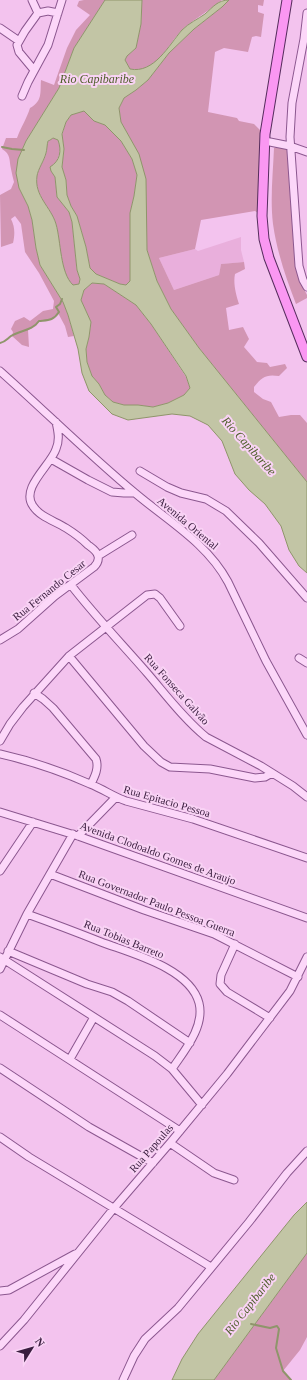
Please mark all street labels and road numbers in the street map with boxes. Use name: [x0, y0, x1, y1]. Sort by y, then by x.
street label: Avenida Oriental: [155, 494, 221, 552]
street label: Rua Fernando Cesar: [10, 557, 88, 623]
street label: Rua Fonseca Galvão: [142, 651, 212, 727]
street label: Rua Epitacio Pessoa: [122, 783, 212, 819]
street label: Avenida Clodoaldo Gomes de Araujo: [79, 819, 238, 887]
street label: Rua Governador Paulo Pessoa Guerra: [77, 868, 237, 939]
street label: Rua Tobias Barreto: [82, 917, 166, 961]
street label: Rua Papoulas: [127, 1121, 175, 1175]

